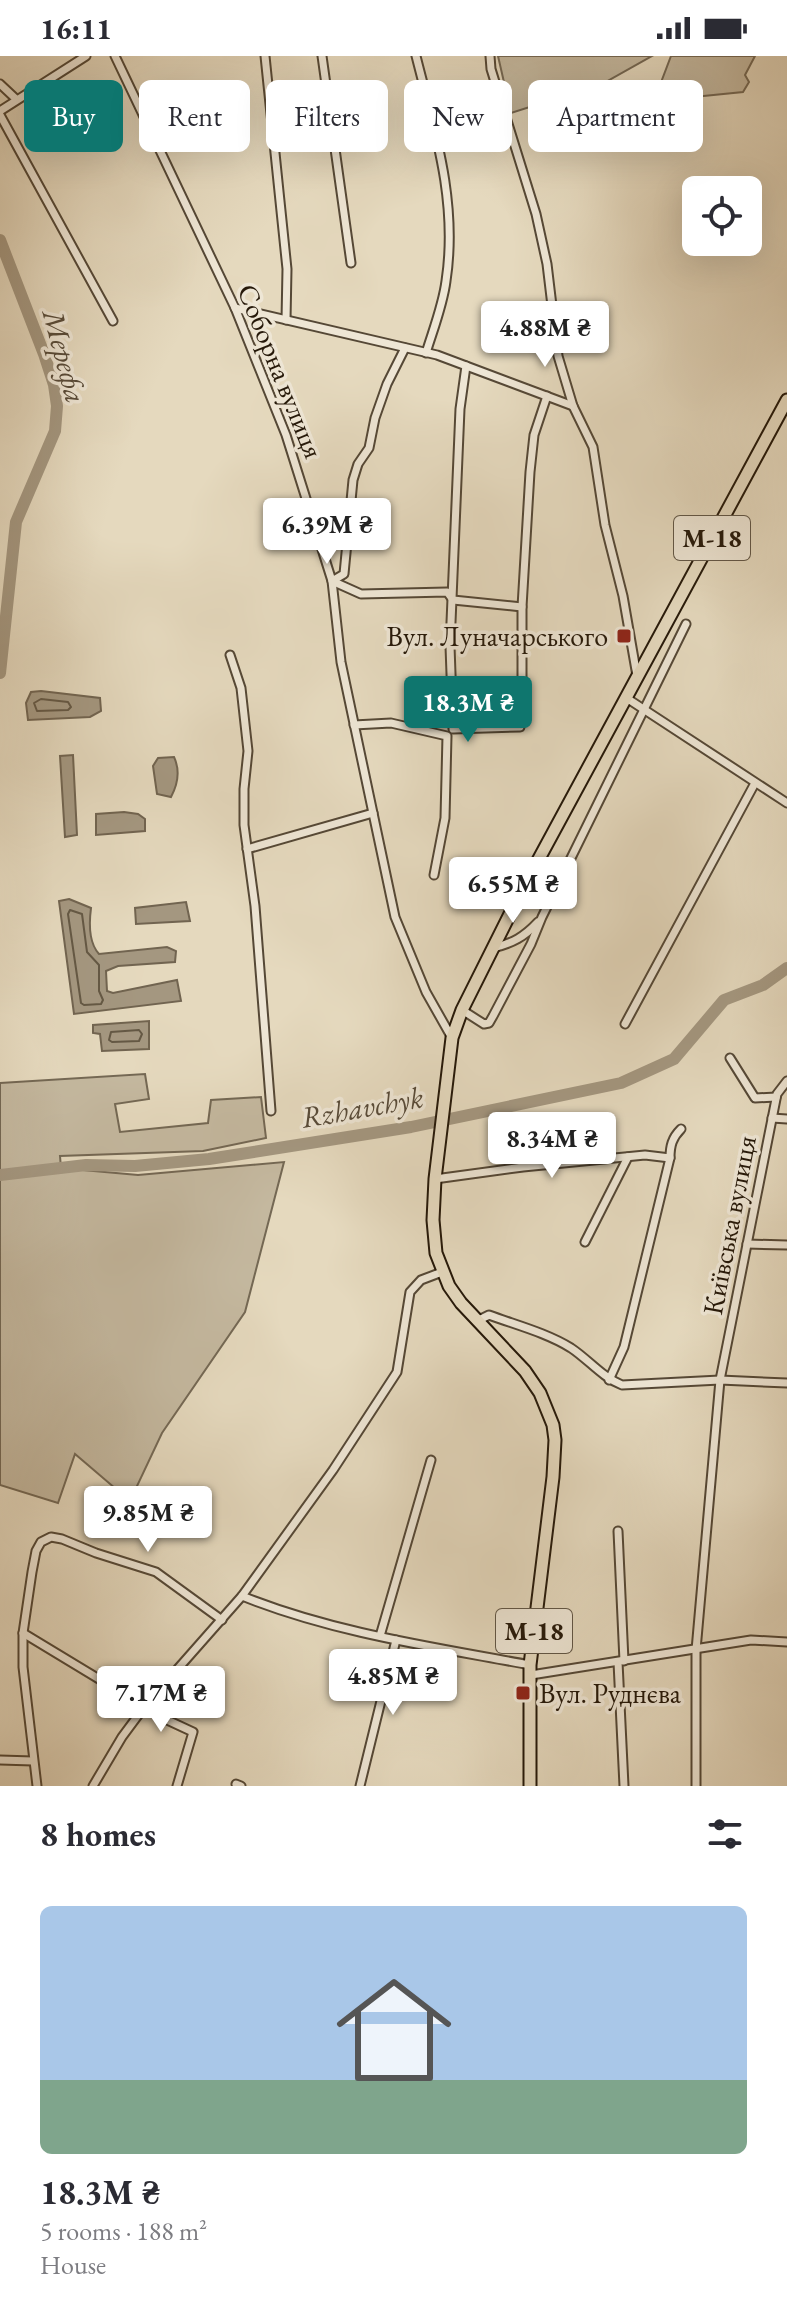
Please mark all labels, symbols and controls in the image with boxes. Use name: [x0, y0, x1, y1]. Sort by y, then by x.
text: 16:11: [40, 9, 112, 48]
chip: Buy: [24, 80, 123, 152]
chip: Rent: [139, 80, 250, 152]
chip: Filters: [266, 80, 388, 152]
chip: New: [404, 80, 512, 152]
chip: Apartment: [528, 80, 703, 152]
map controls: [682, 176, 762, 256]
button: locate: [682, 176, 762, 256]
street label: Соборна вулиця: [230, 279, 332, 463]
pin: 4.88M ₴: [471, 301, 619, 369]
water label: Мерефа: [33, 303, 96, 407]
text: 4.88M ₴: [499, 310, 591, 344]
pin: 6.39M ₴: [253, 498, 401, 566]
text: 6.39M ₴: [281, 507, 373, 541]
road number: М-18: [674, 516, 750, 560]
place label: Вул. Луначарського: [387, 618, 608, 654]
marker: Вул. Луначарського: [615, 627, 633, 645]
pin: 18.3M ₴: [394, 676, 542, 744]
text: 18.3M ₴: [422, 685, 514, 719]
pin: 6.55M ₴: [439, 857, 587, 925]
text: 6.55M ₴: [467, 866, 559, 900]
water label: Rzhavchyk: [298, 1077, 427, 1137]
pin: 8.34M ₴: [478, 1112, 626, 1180]
text: 8.34M ₴: [506, 1121, 598, 1155]
street label: Київська вулиця: [694, 1132, 764, 1318]
pin: 9.85M ₴: [74, 1486, 222, 1554]
text: 9.85M ₴: [102, 1495, 194, 1529]
road number: М-18: [496, 1609, 572, 1653]
pin: 4.85M ₴: [319, 1649, 467, 1717]
text: 4.85M ₴: [347, 1658, 439, 1692]
pin: 7.17M ₴: [87, 1666, 235, 1734]
text: 7.17M ₴: [115, 1675, 207, 1709]
place label: Вул. Руднєва: [539, 1675, 682, 1711]
marker: Вул. Руднєва: [514, 1684, 532, 1702]
text: 8 homes: [40, 1812, 156, 1856]
icon: filters: [703, 1812, 747, 1856]
icon: home: [322, 1958, 466, 2102]
text: 18.3M ₴: [40, 2170, 160, 2214]
text: 5 rooms · 188 m²: [40, 2214, 207, 2248]
text: House: [40, 2248, 106, 2282]

